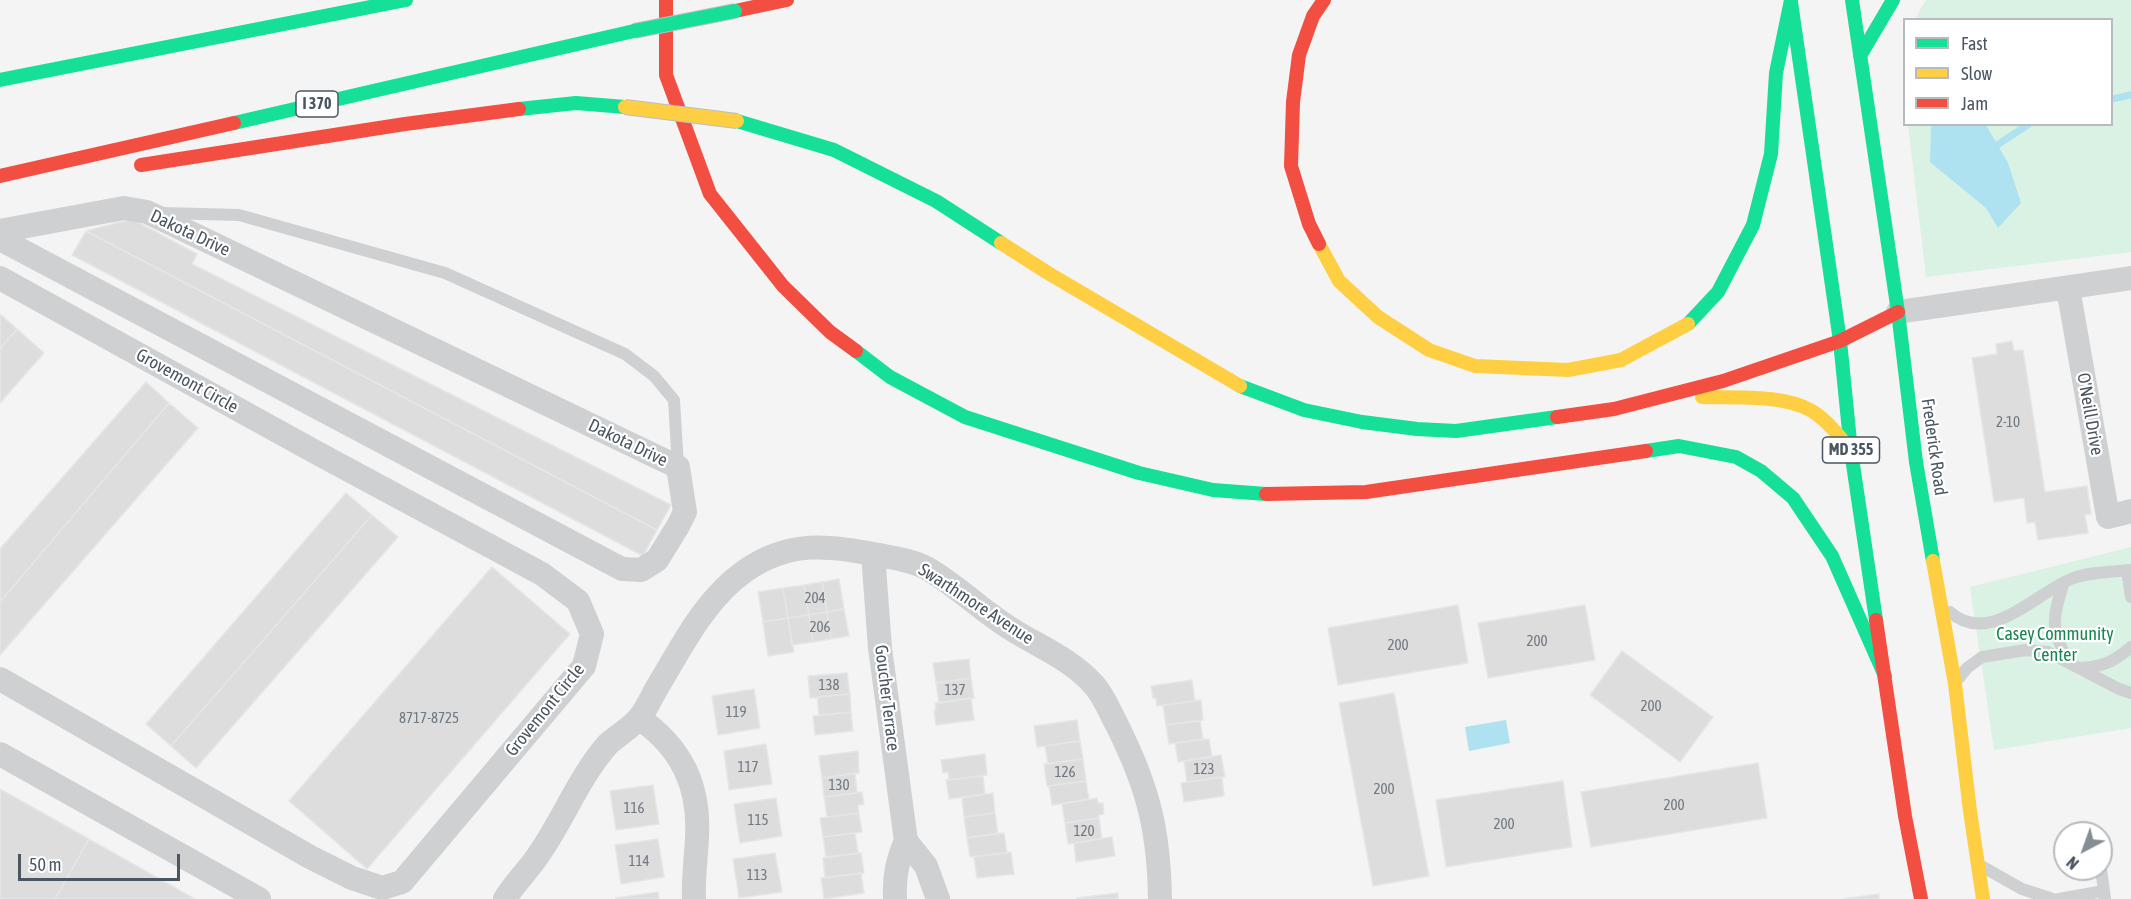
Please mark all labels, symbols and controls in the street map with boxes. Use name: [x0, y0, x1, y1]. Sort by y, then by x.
legend: [1903, 18, 2113, 126]
text: Fast: [1961, 33, 1988, 54]
text: Slow: [1961, 63, 1992, 84]
road number: I 370: [296, 91, 338, 117]
text: Jam: [1961, 93, 1988, 114]
street label: Dakota Drive: [147, 205, 233, 261]
street label: Grovemont Circle: [132, 344, 242, 418]
street label: O'Neill Drive: [2072, 371, 2108, 457]
street label: Frederick Road: [1916, 397, 1952, 497]
house number: 2-10: [1996, 413, 2020, 431]
street label: Dakota Drive: [585, 415, 671, 471]
road number: MD 355: [1822, 437, 1880, 463]
street label: Swarthmore Avenue: [915, 559, 1037, 649]
house number: 204: [804, 589, 826, 607]
house number: 206: [809, 618, 831, 636]
park label: Casey Community Center: [1996, 623, 2114, 666]
house number: 200: [1526, 632, 1548, 650]
house number: 200: [1387, 636, 1409, 654]
street label: Goucher Terrace: [870, 644, 904, 752]
street label: Grovemont Circle: [501, 659, 589, 761]
house number: 138: [818, 676, 840, 694]
house number: 137: [944, 681, 966, 699]
house number: 200: [1640, 697, 1662, 715]
house number: 119: [725, 703, 747, 721]
house number: 8717-8725: [399, 709, 459, 727]
house number: 117: [737, 758, 759, 776]
house number: 123: [1193, 760, 1215, 778]
house number: 126: [1054, 763, 1076, 781]
house number: 130: [828, 776, 850, 794]
house number: 200: [1373, 780, 1395, 798]
house number: 200: [1663, 796, 1685, 814]
house number: 116: [623, 799, 645, 817]
house number: 115: [747, 811, 769, 829]
house number: 200: [1493, 815, 1515, 833]
north arrow: [2053, 821, 2113, 881]
house number: 120: [1073, 822, 1095, 840]
scale bar: [21, 842, 183, 880]
house number: 114: [628, 852, 650, 870]
text: N: [2063, 853, 2082, 873]
text: 50 m: [29, 854, 61, 875]
house number: 113: [746, 866, 768, 884]

